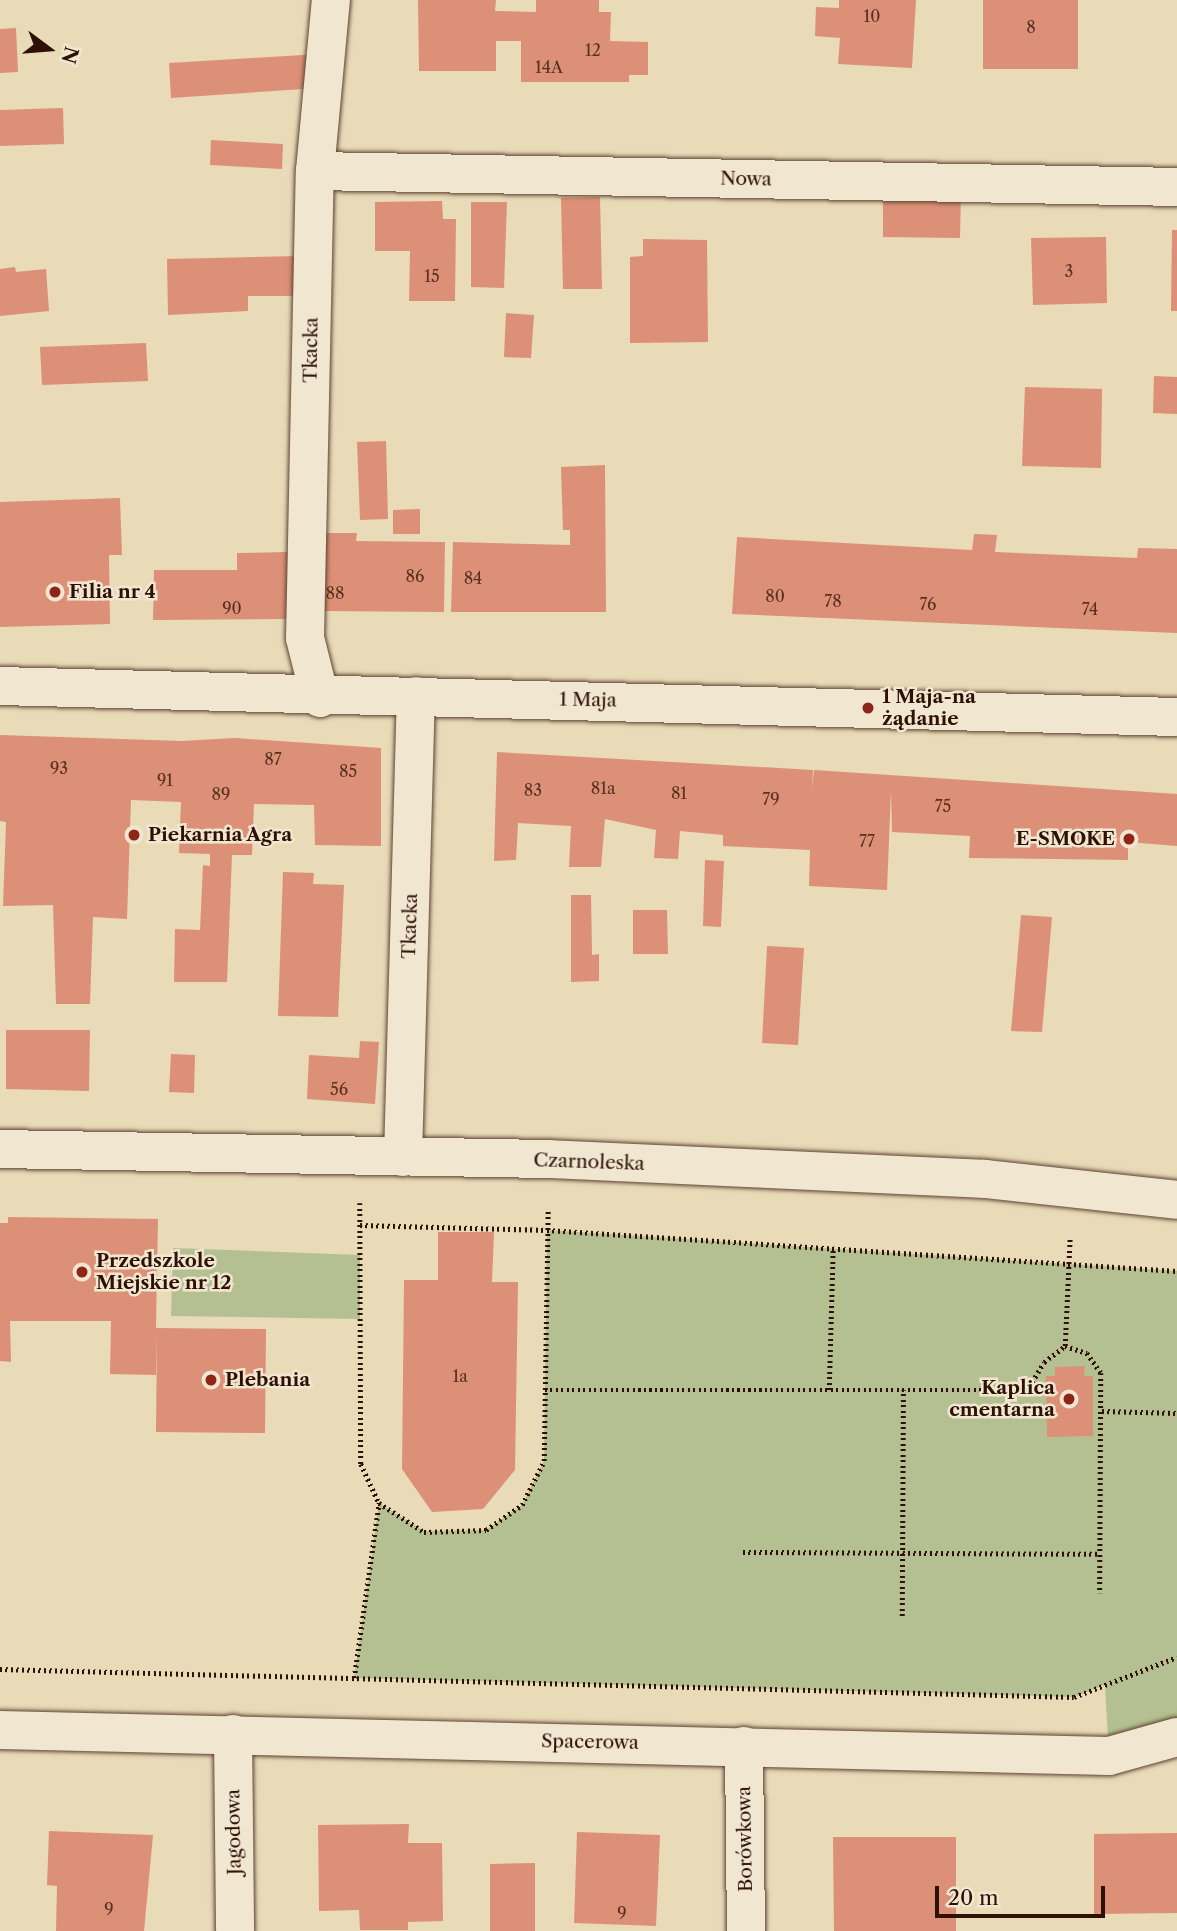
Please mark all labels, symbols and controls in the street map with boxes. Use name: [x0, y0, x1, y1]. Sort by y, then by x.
house number: 10: [864, 6, 880, 26]
north arrow: [14, 14, 84, 84]
house number: 8: [1026, 17, 1036, 37]
house number: 12: [585, 40, 601, 60]
text: N: [56, 44, 83, 66]
house number: 14A: [535, 57, 563, 77]
street label: Nowa: [720, 167, 772, 191]
house number: 3: [1065, 261, 1073, 281]
house number: 15: [424, 266, 440, 286]
street label: Tkacka: [299, 317, 323, 383]
house number: 86: [406, 566, 424, 586]
house number: 84: [464, 568, 482, 588]
place label: Filia nr 4: [69, 581, 156, 603]
house number: 88: [326, 583, 344, 603]
marker: Filia nr 4: [47, 584, 63, 600]
house number: 80: [765, 586, 785, 606]
house number: 78: [824, 591, 842, 611]
house number: 76: [920, 594, 936, 614]
house number: 90: [222, 598, 242, 618]
house number: 74: [1082, 599, 1098, 619]
place label: 1 Maja-na żądanie: [882, 686, 976, 730]
street label: 1 Maja: [559, 688, 617, 712]
marker: 1 Maja-na żądanie: [860, 700, 876, 716]
house number: 87: [264, 749, 282, 769]
house number: 93: [50, 758, 68, 778]
house number: 85: [339, 761, 357, 781]
house number: 91: [157, 770, 173, 790]
house number: 81a: [591, 778, 615, 798]
house number: 83: [524, 780, 542, 800]
house number: 81: [671, 783, 687, 803]
house number: 89: [212, 784, 230, 804]
house number: 79: [762, 789, 780, 809]
house number: 75: [935, 796, 951, 816]
place label: Piekarnia Agra: [148, 824, 293, 846]
marker: Piekarnia Agra: [126, 827, 142, 843]
place label: E-SMOKE: [1016, 828, 1115, 850]
house number: 77: [859, 831, 875, 851]
marker: E-SMOKE: [1121, 831, 1137, 847]
street label: Tkacka: [397, 893, 423, 959]
house number: 56: [330, 1079, 348, 1099]
street label: Czarnoleska: [533, 1149, 645, 1175]
place label: Przedszkole Miejskie nr 12: [96, 1250, 232, 1294]
marker: Przedszkole Miejskie nr 12: [74, 1264, 90, 1280]
house number: 1a: [452, 1366, 468, 1386]
place label: Plebania: [225, 1369, 310, 1391]
marker: Plebania: [203, 1372, 219, 1388]
place label: Kaplica cmentarna: [949, 1377, 1055, 1421]
marker: Kaplica cmentarna: [1061, 1391, 1077, 1407]
street label: Spacerowa: [541, 1730, 639, 1754]
street label: Borówkowa: [733, 1786, 757, 1892]
street label: Jagodowa: [222, 1789, 246, 1875]
scale bar: [939, 1871, 1109, 1915]
text: 20 m: [948, 1885, 999, 1910]
house number: 9: [104, 1899, 114, 1919]
house number: 9: [617, 1903, 627, 1923]

